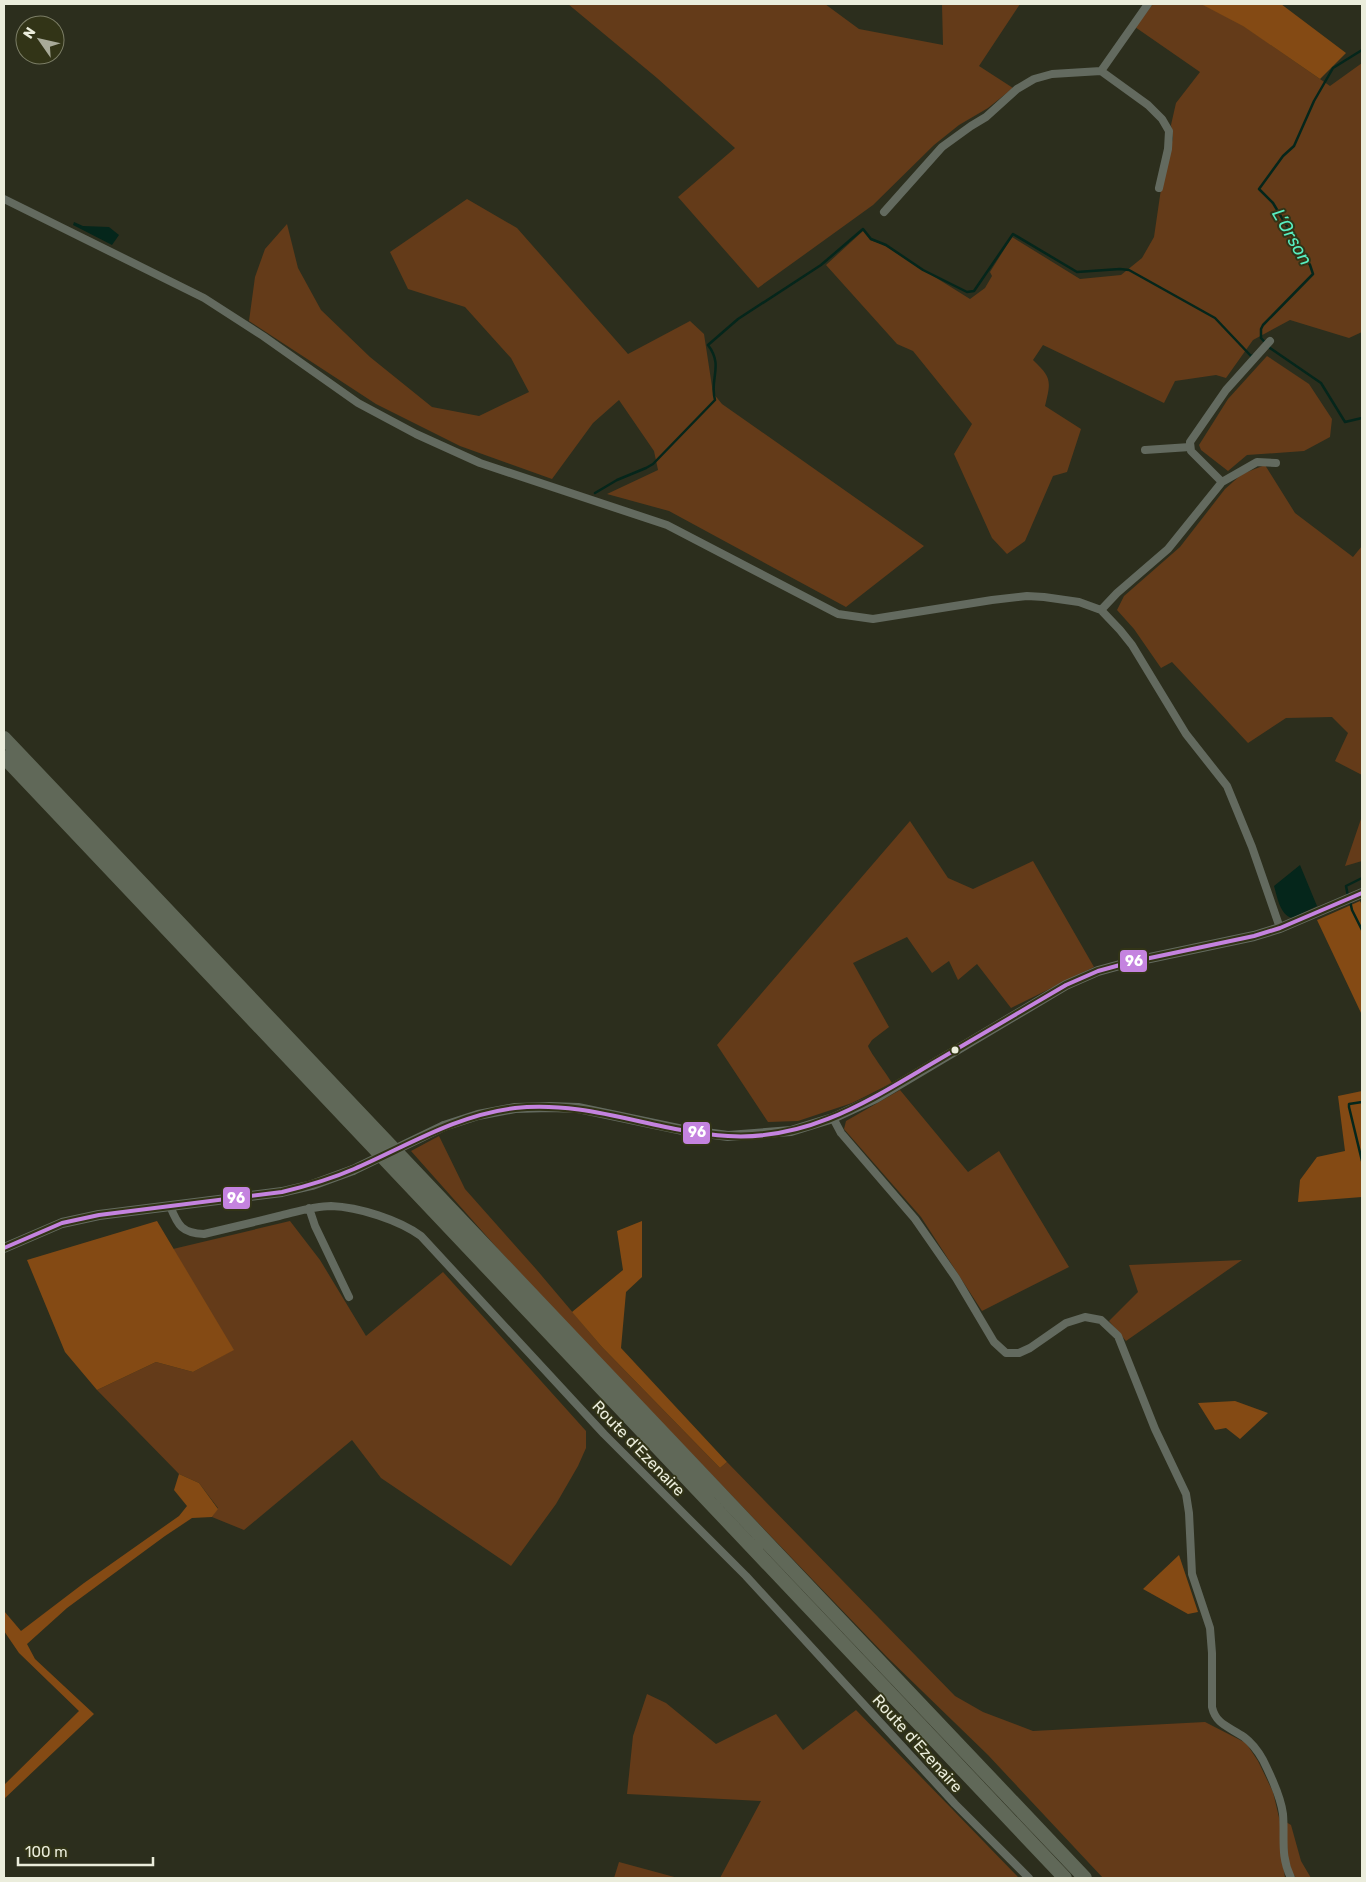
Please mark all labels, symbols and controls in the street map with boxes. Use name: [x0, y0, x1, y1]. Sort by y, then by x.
north arrow: [15, 15, 65, 65]
text: N: [20, 24, 40, 42]
water label: L’Orson: [1267, 205, 1317, 269]
line badge: 96: [1119, 949, 1148, 973]
text: 96: [1125, 953, 1143, 970]
unlabelled marker: [950, 1045, 960, 1055]
line badge: 96: [682, 1121, 711, 1145]
text: 96: [688, 1124, 706, 1141]
line badge: 96: [222, 1186, 251, 1210]
text: 96: [227, 1190, 245, 1207]
street label: Route d'Ezenaire: [588, 1397, 689, 1500]
street label: Route d'Ezenaire: [869, 1690, 967, 1796]
scale bar: [18, 1834, 152, 1866]
text: 100 m: [25, 1843, 67, 1861]

